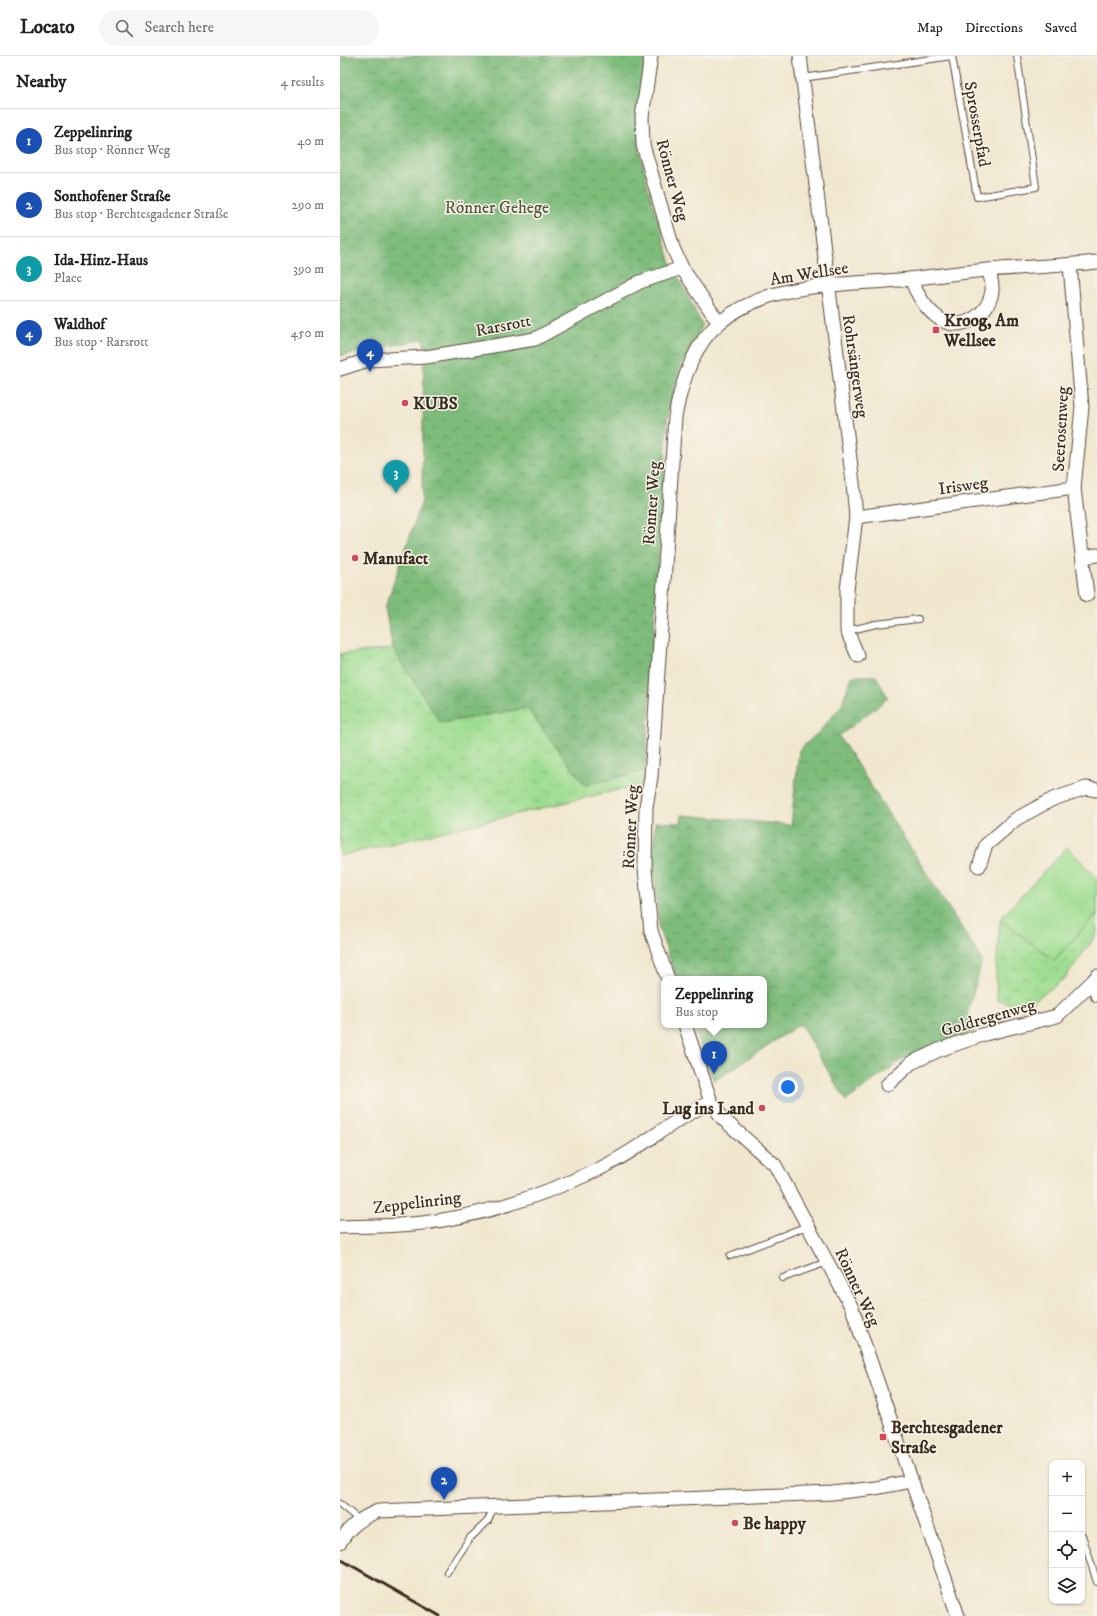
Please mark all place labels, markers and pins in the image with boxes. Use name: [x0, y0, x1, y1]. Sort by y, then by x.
place label: Kroog, Am Wellsee: [943, 310, 1019, 352]
marker: Kroog, Am Wellsee: [931, 325, 941, 335]
pin: 4: [357, 339, 383, 372]
place label: KUBS: [413, 393, 458, 415]
marker: KUBS: [400, 398, 410, 408]
pin: 3: [383, 460, 409, 493]
place label: Manufact: [363, 548, 429, 570]
marker: Manufact: [350, 553, 360, 563]
pin: 1: [701, 1041, 727, 1074]
place label: Lug ins Land: [662, 1098, 755, 1120]
marker: Lug ins Land: [757, 1103, 767, 1113]
place label: Berchtesgadener Straße: [891, 1417, 1003, 1459]
marker: Berchtesgadener Straße: [878, 1432, 888, 1442]
pin: 2: [431, 1467, 457, 1500]
place label: Be happy: [743, 1513, 807, 1535]
marker: Be happy: [730, 1518, 740, 1528]

